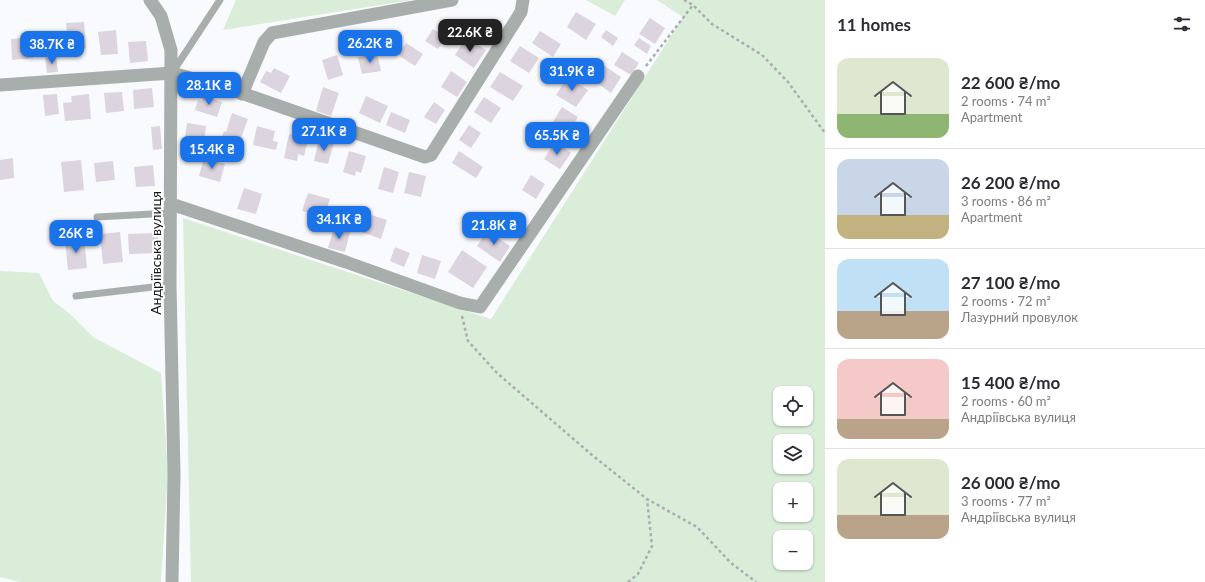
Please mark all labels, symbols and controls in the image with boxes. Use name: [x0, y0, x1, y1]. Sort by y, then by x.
icon: filters: [1171, 13, 1193, 35]
text: 11 homes: [837, 14, 911, 35]
pin: 22.6K ₴: [433, 19, 507, 53]
text: 22.6K ₴: [447, 24, 493, 40]
pin: 26.2K ₴: [333, 30, 407, 64]
pin: 38.7K ₴: [15, 31, 89, 65]
text: 26.2K ₴: [347, 35, 393, 51]
text: 38.7K ₴: [29, 36, 75, 52]
pin: 31.9K ₴: [535, 58, 609, 92]
text: 31.9K ₴: [549, 63, 595, 79]
pin: 28.1K ₴: [172, 72, 246, 106]
text: 22 600 ₴/mo: [961, 72, 1060, 93]
icon: home: [869, 74, 917, 122]
text: 28.1K ₴: [186, 77, 232, 93]
text: 2 rooms · 74 m²: [961, 93, 1051, 109]
text: Apartment: [961, 109, 1022, 125]
pin: 27.1K ₴: [287, 118, 361, 152]
pin: 65.5K ₴: [520, 122, 594, 156]
text: 27.1K ₴: [301, 123, 347, 139]
text: 65.5K ₴: [534, 127, 580, 143]
pin: 15.4K ₴: [175, 136, 249, 170]
text: 15.4K ₴: [189, 141, 235, 157]
text: 26 200 ₴/mo: [961, 172, 1060, 193]
icon: home: [869, 175, 917, 223]
street label: Андріївська вулиця: [147, 191, 164, 315]
text: 3 rooms · 86 m²: [961, 193, 1051, 209]
pin: 34.1K ₴: [302, 206, 376, 240]
text: Apartment: [961, 209, 1022, 225]
text: 34.1K ₴: [316, 211, 362, 227]
pin: 21.8K ₴: [457, 212, 531, 246]
text: 21.8K ₴: [471, 217, 517, 233]
pin: 26K ₴: [48, 220, 104, 254]
text: 26K ₴: [58, 225, 94, 241]
text: 27 100 ₴/mo: [961, 272, 1060, 293]
icon: home: [869, 275, 917, 323]
text: 2 rooms · 72 m²: [961, 293, 1051, 309]
text: Лазурний провулок: [961, 309, 1078, 325]
text: 15 400 ₴/mo: [961, 372, 1060, 393]
icon: home: [869, 375, 917, 423]
map controls: [773, 386, 813, 570]
button: locate: [773, 386, 813, 426]
text: 2 rooms · 60 m²: [961, 393, 1051, 409]
text: Андріївська вулиця: [961, 409, 1076, 425]
button: layers: [773, 434, 813, 474]
text: 26 000 ₴/mo: [961, 472, 1060, 493]
icon: home: [869, 475, 917, 523]
button: +: [773, 482, 813, 522]
text: 3 rooms · 77 m²: [961, 493, 1051, 509]
text: Андріївська вулиця: [961, 509, 1076, 525]
button: −: [773, 530, 813, 570]

